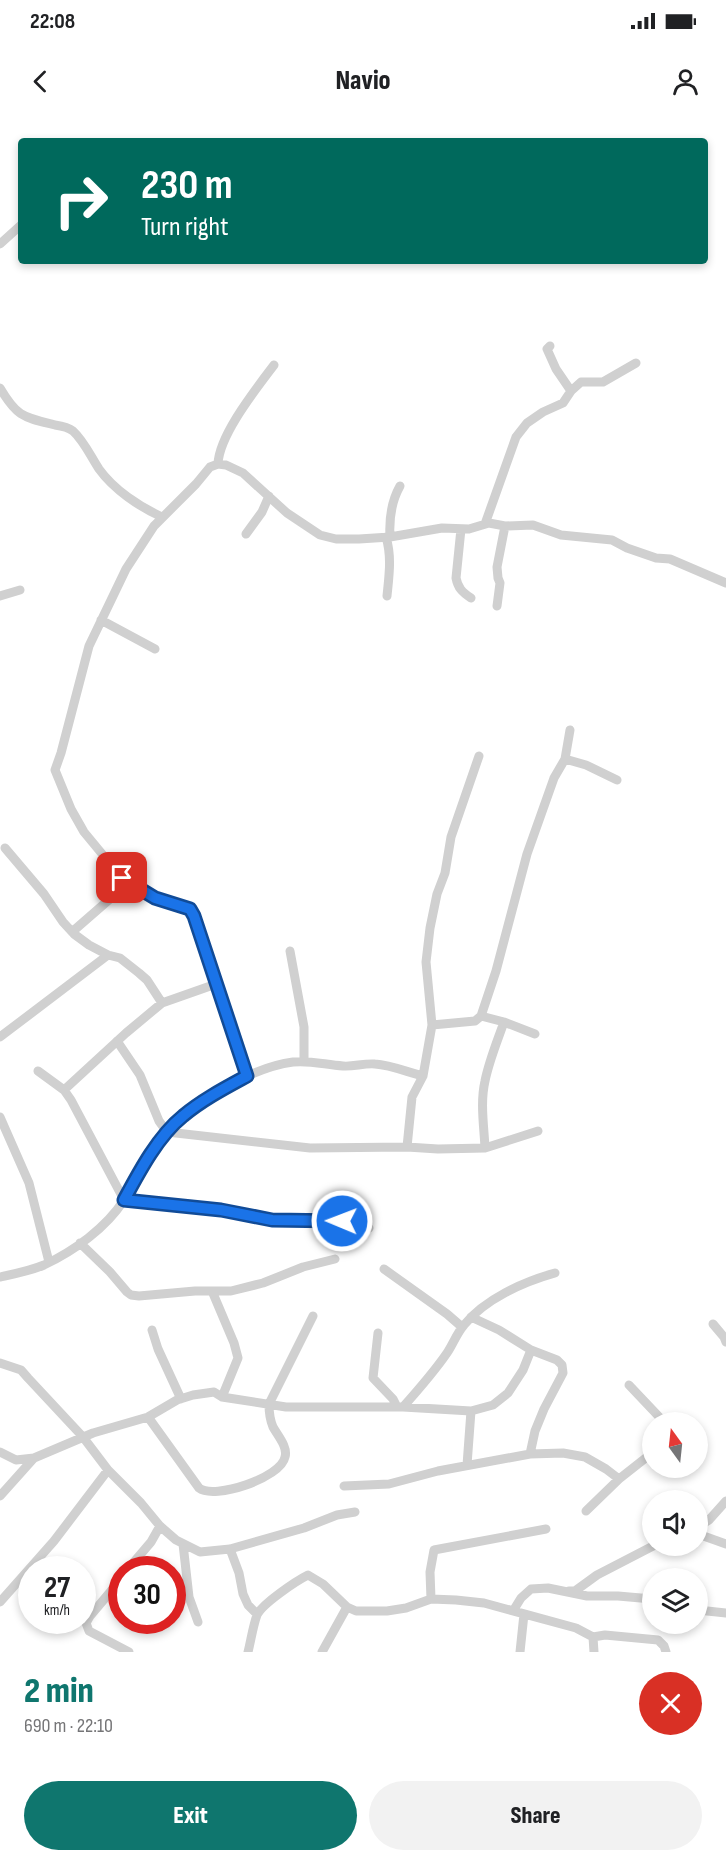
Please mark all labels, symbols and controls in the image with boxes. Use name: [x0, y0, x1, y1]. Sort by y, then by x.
text: 22:08: [30, 8, 75, 35]
icon: back: [24, 65, 57, 98]
text: Navio: [335, 65, 391, 97]
icon: person: [669, 65, 702, 98]
text: 230 m: [141, 160, 233, 211]
icon: right: [42, 162, 120, 240]
text: Turn right: [141, 211, 228, 243]
pin: [96, 852, 147, 903]
icon: arrive: [105, 861, 138, 894]
position arrow: [310, 1189, 374, 1253]
north arrow: [642, 1412, 708, 1478]
map controls: [642, 1412, 708, 1634]
button: sound: [642, 1490, 708, 1556]
speed limit sign: 30: [108, 1556, 186, 1634]
button: layers: [642, 1568, 708, 1634]
text: 27: [44, 1570, 70, 1606]
text: km/h: [44, 1601, 70, 1620]
text: 2 min: [24, 1670, 94, 1713]
button: close: [639, 1672, 702, 1735]
text: 690 m · 22:10: [24, 1714, 113, 1738]
button: Exit: [24, 1781, 357, 1850]
button: Share: [369, 1781, 702, 1850]

